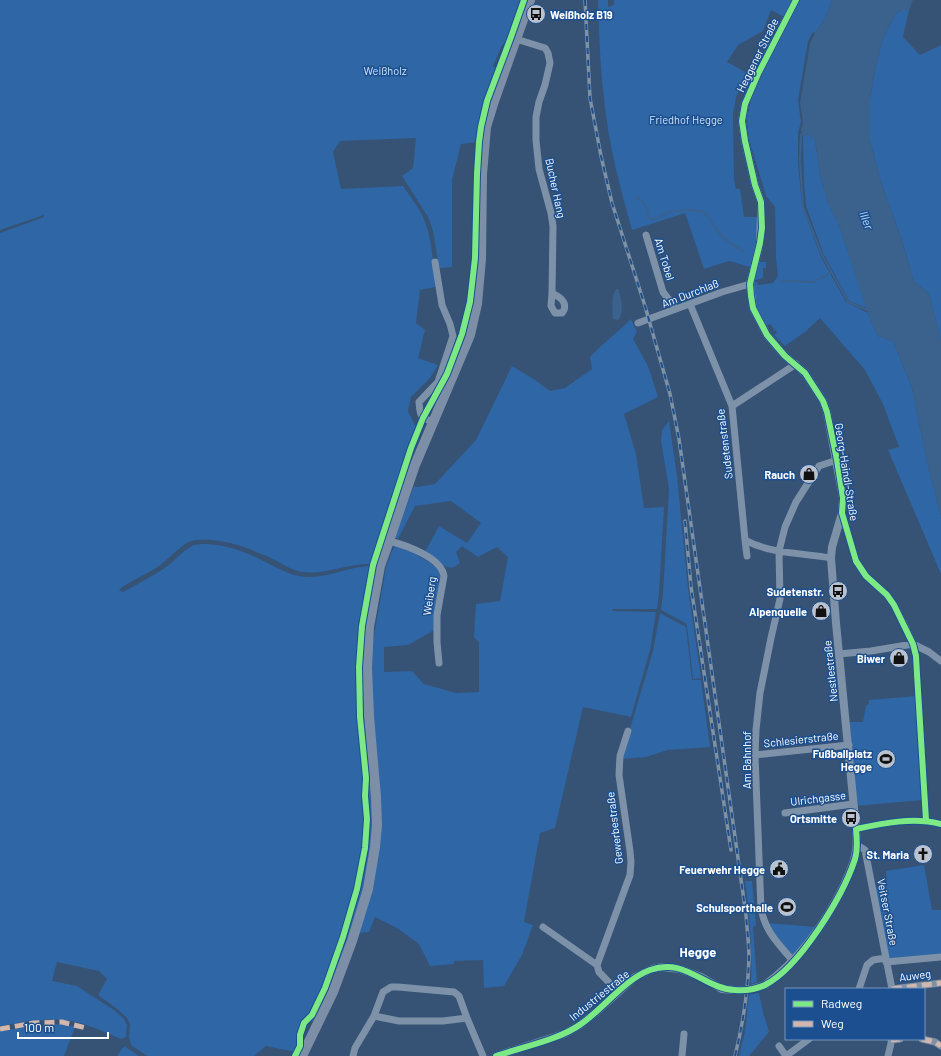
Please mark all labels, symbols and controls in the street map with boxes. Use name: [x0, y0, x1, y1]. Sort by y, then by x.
bus stop icon: Weißholz B19: [525, 3, 547, 25]
place label: Weißholz B19: [550, 8, 613, 21]
street label: Heggener Straße: [733, 16, 781, 94]
park label: Weißholz: [363, 64, 407, 77]
park label: Friedhof Hegge: [649, 113, 723, 126]
street label: Bucher Hang: [543, 157, 569, 219]
water label: Iller: [857, 209, 877, 232]
street label: Am Tobel: [652, 236, 678, 282]
street label: Am Durchlaß: [659, 276, 721, 310]
street label: Sudetenstraße: [713, 408, 735, 480]
street label: Georg-Haindl-Straße: [833, 422, 861, 522]
shop icon: Rauch: [798, 463, 820, 485]
place label: Rauch: [765, 468, 795, 481]
street label: Weiberg: [420, 576, 438, 616]
bus stop icon: Sudetenstr.: [827, 580, 849, 602]
place label: Sudetenstr.: [767, 585, 824, 598]
shop icon: Alpenquelle: [810, 600, 832, 622]
place label: Alpenquelle: [749, 605, 807, 618]
street label: Nestlestraße: [820, 640, 840, 702]
shop icon: Biwer: [888, 647, 910, 669]
place label: Biwer: [857, 652, 886, 665]
street label: Schlesierstraße: [763, 729, 839, 749]
street label: Am Bahnhof: [740, 731, 753, 789]
place label: Fußballplatz Hegge: [813, 747, 872, 773]
sports icon: Fußballplatz Hegge: [875, 748, 897, 770]
street label: Ulrichgasse: [789, 788, 847, 808]
street label: Gewerbestraße: [603, 791, 625, 865]
bus stop icon: Ortsmitte: [840, 807, 862, 829]
place label: Ortsmitte: [790, 812, 837, 825]
church icon: St. Maria: [912, 843, 934, 865]
place label: St. Maria: [867, 848, 909, 861]
public building icon: Feuerwehr Hegge: [768, 858, 790, 880]
place label: Feuerwehr Hegge: [679, 863, 765, 876]
street label: Veitser Straße: [875, 877, 901, 947]
sports icon: Schulsporthalle: [776, 896, 798, 918]
place label: Schulsporthalle: [696, 901, 773, 914]
district label: Hegge: [680, 944, 716, 960]
street label: Industriestraße: [566, 967, 632, 1023]
street label: Auweg: [898, 967, 932, 983]
legend: [785, 988, 925, 1040]
text: Radweg: [821, 996, 862, 1010]
scale bar: [18, 1014, 108, 1040]
text: Weg: [821, 1016, 844, 1030]
text: 100 m: [24, 1020, 54, 1034]

